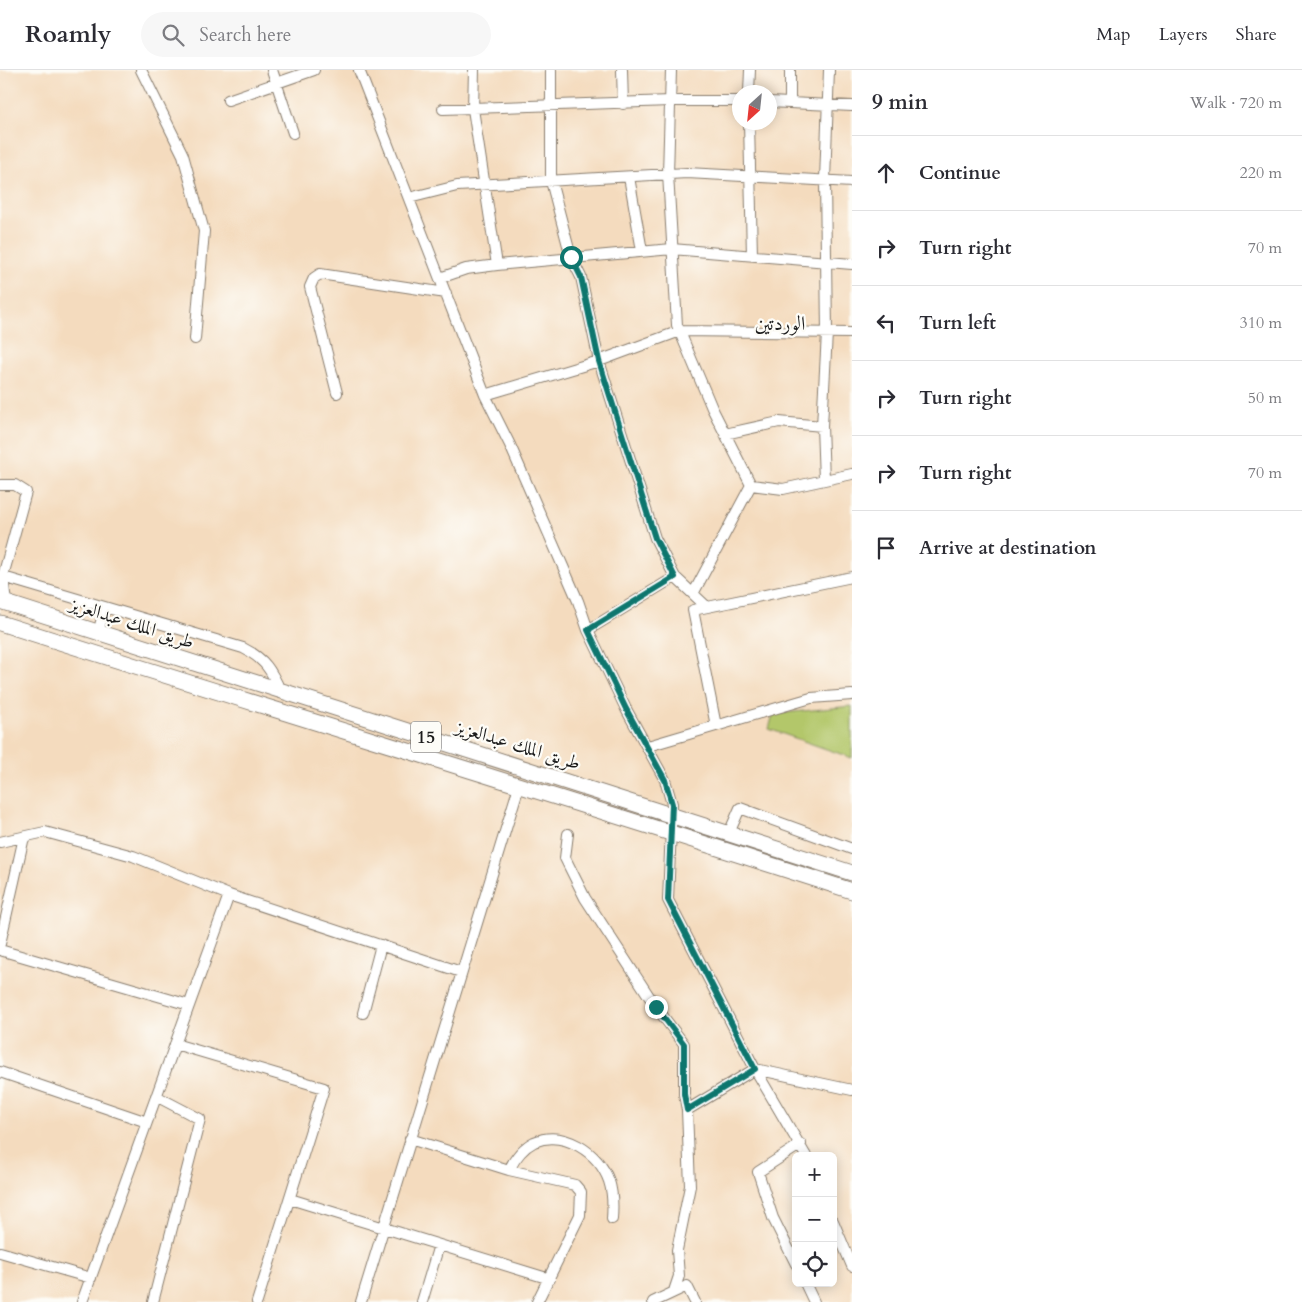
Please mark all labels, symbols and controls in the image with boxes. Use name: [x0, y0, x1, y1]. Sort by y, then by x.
search box: [141, 12, 491, 57]
text: Roamly: [25, 18, 111, 51]
icon: search: [159, 21, 187, 49]
text: Search here: [199, 22, 291, 48]
text: Map: [1096, 22, 1131, 47]
text: Layers: [1159, 22, 1208, 47]
text: Share: [1236, 22, 1277, 47]
north arrow: [732, 85, 777, 130]
text: 9 min: [872, 88, 928, 117]
text: Walk · 720 m: [1190, 92, 1282, 114]
icon: ahead: [872, 159, 900, 187]
text: Continue: [919, 160, 1001, 186]
text: 220 m: [1240, 162, 1282, 184]
icon: right: [872, 234, 900, 262]
text: Turn right: [919, 235, 1011, 261]
text: 70 m: [1248, 237, 1282, 259]
route start: [560, 246, 583, 269]
icon: left: [872, 309, 900, 337]
district label: الوردتين: [755, 310, 805, 337]
text: Turn left: [919, 310, 996, 336]
text: 310 m: [1240, 312, 1282, 334]
icon: right: [872, 384, 900, 412]
text: Turn right: [919, 385, 1011, 411]
text: 50 m: [1248, 387, 1282, 409]
icon: right: [872, 459, 900, 487]
text: Turn right: [919, 460, 1011, 486]
text: 70 m: [1248, 462, 1282, 484]
icon: arrive: [872, 534, 900, 562]
text: Arrive at destination: [919, 535, 1096, 561]
street label: طريق الملك عبدالعزيز: [65, 590, 197, 655]
street label: طريق الملك عبدالعزيز: [450, 713, 584, 776]
road number: 15: [411, 722, 441, 752]
route end: [645, 996, 668, 1019]
map controls: [792, 1152, 837, 1287]
button: +: [792, 1152, 837, 1197]
button: −: [792, 1197, 837, 1242]
button: locate: [792, 1242, 837, 1287]

